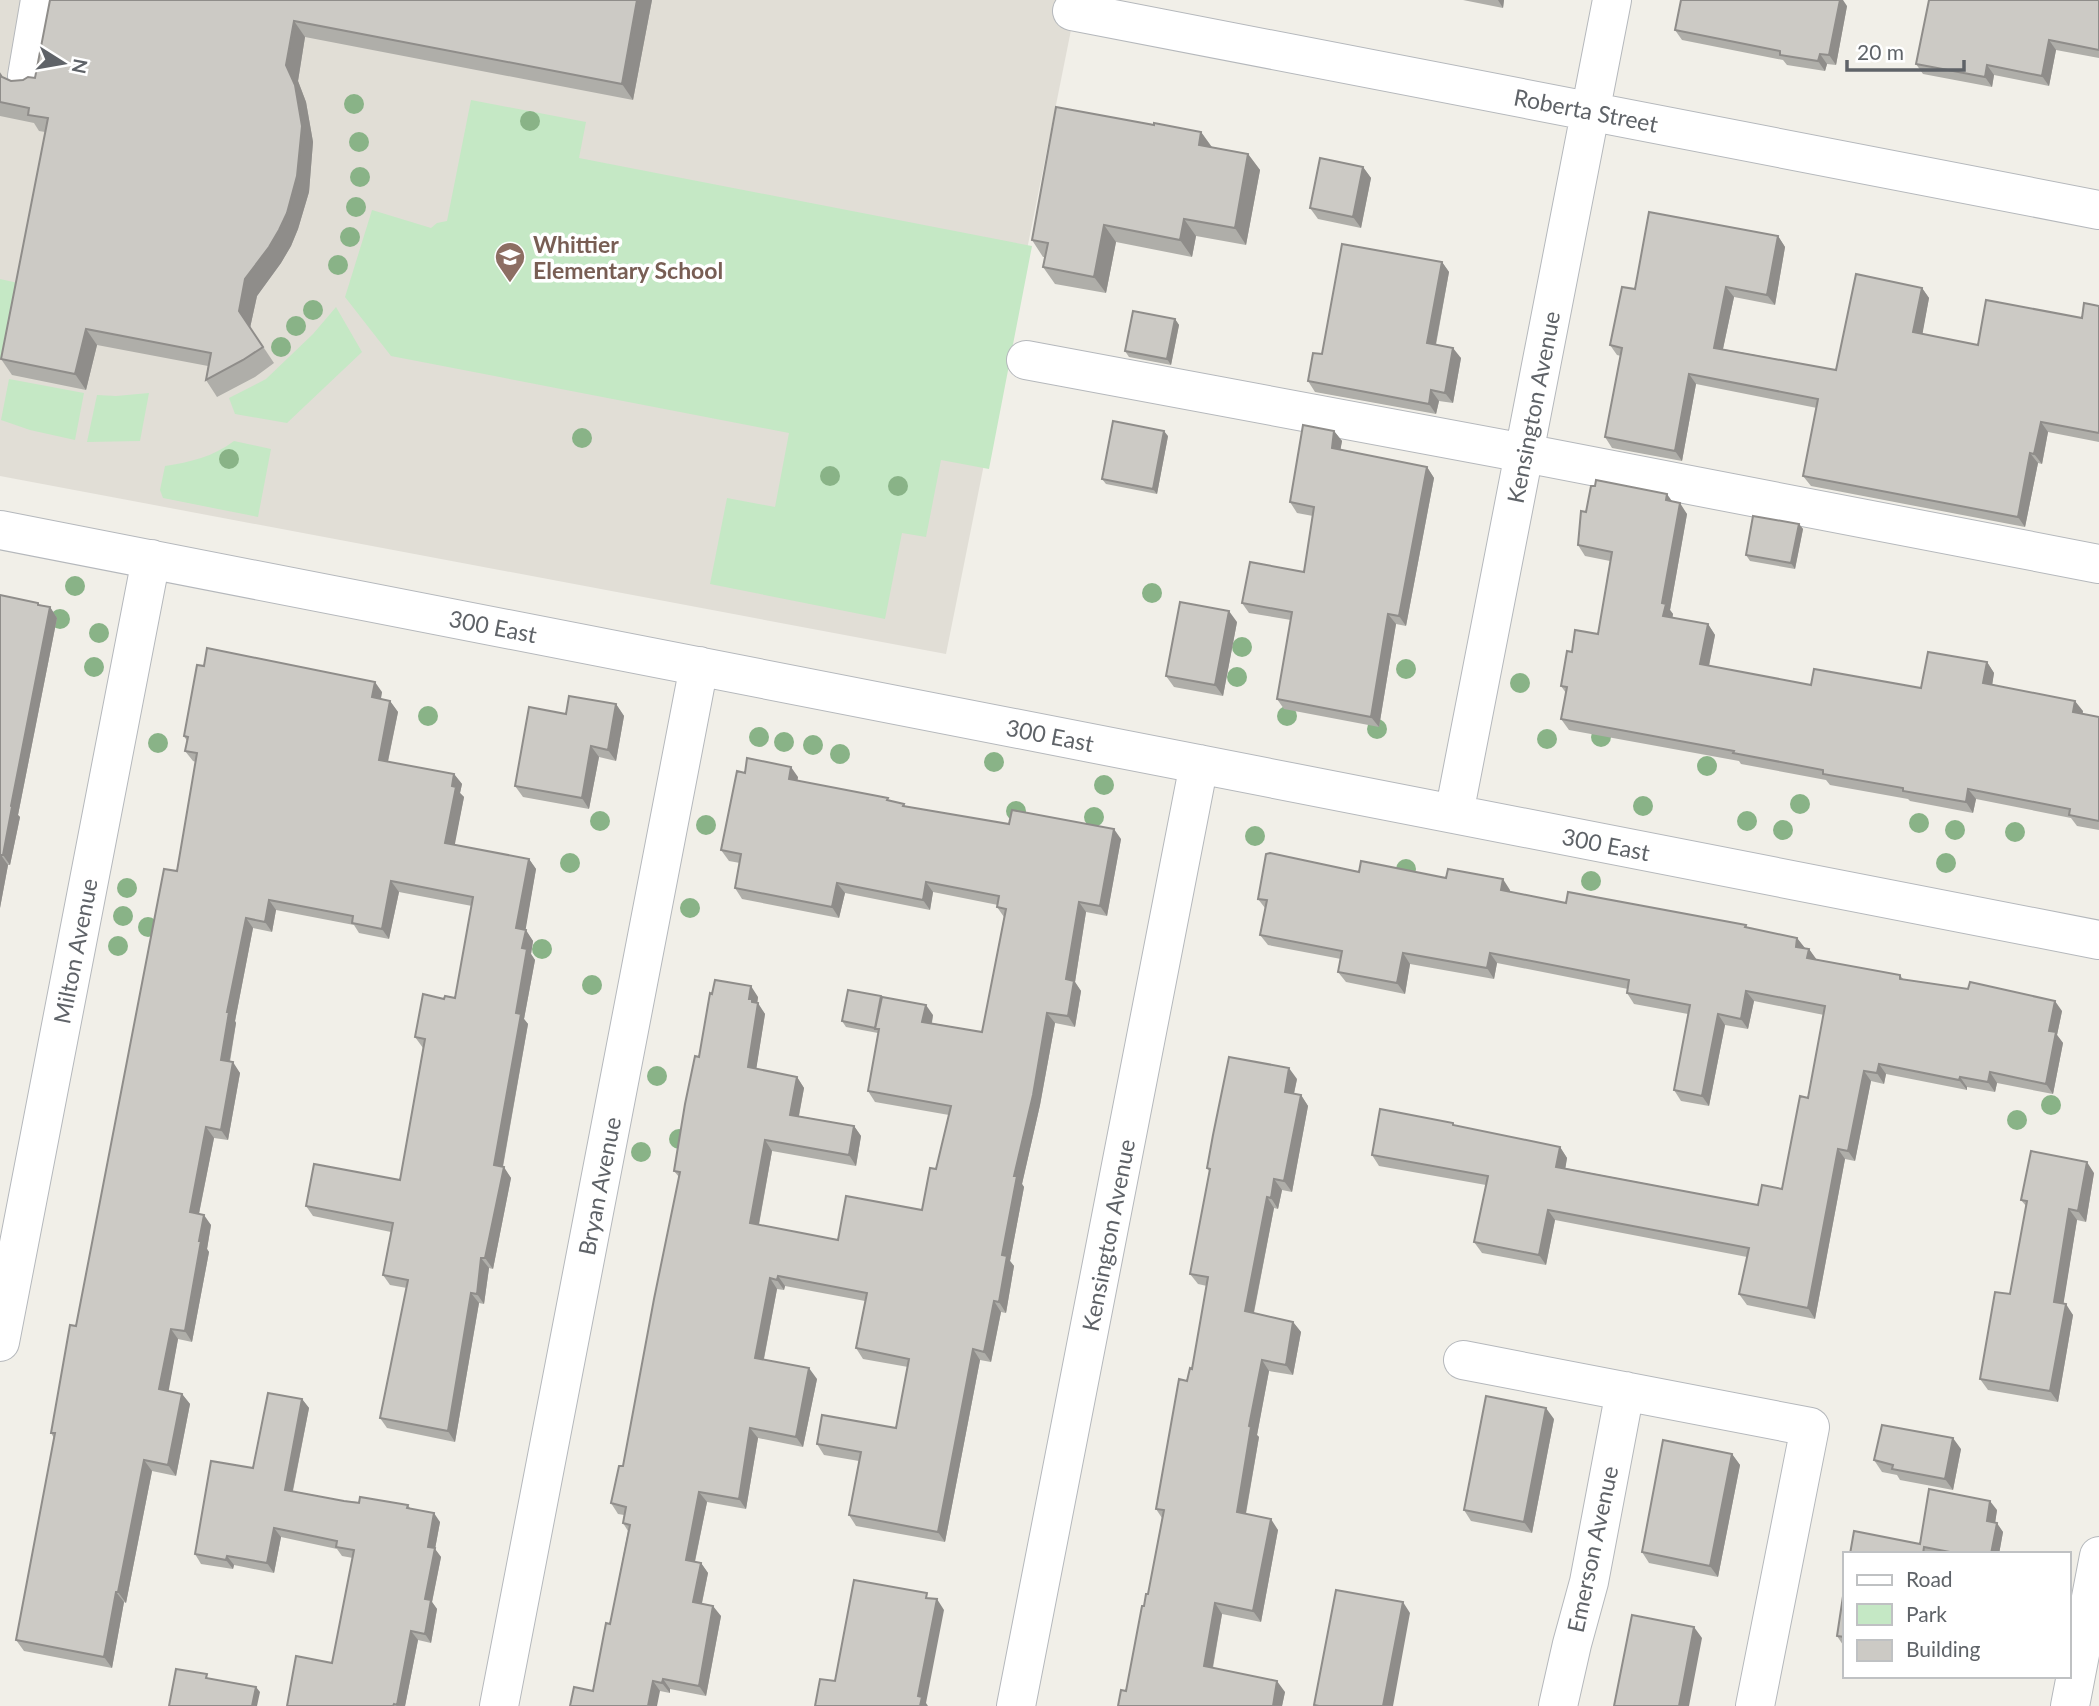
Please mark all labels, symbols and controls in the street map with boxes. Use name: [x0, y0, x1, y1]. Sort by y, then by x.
north arrow: [28, 28, 98, 98]
scale bar: [1847, 28, 1964, 72]
text: 20 m: [1857, 39, 1904, 64]
text: N: [67, 57, 93, 76]
street label: Roberta Street: [1512, 82, 1661, 138]
place label: Whittier Elementary School: [533, 230, 723, 284]
school or university icon: Whittier Elementary School: [493, 240, 527, 284]
street label: Kensington Avenue: [1501, 309, 1565, 505]
street label: 300 East: [447, 604, 540, 648]
street label: 300 East: [1004, 713, 1097, 757]
street label: 300 East: [1560, 822, 1653, 866]
street label: Milton Avenue: [47, 876, 103, 1026]
street label: Bryan Avenue: [572, 1115, 626, 1257]
street label: Kensington Avenue: [1076, 1137, 1140, 1333]
street label: Emerson Avenue: [1561, 1463, 1623, 1635]
legend: [1843, 1552, 2071, 1678]
text: Road: [1906, 1566, 1953, 1591]
text: Park: [1906, 1601, 1947, 1626]
text: Building: [1906, 1636, 1981, 1661]

